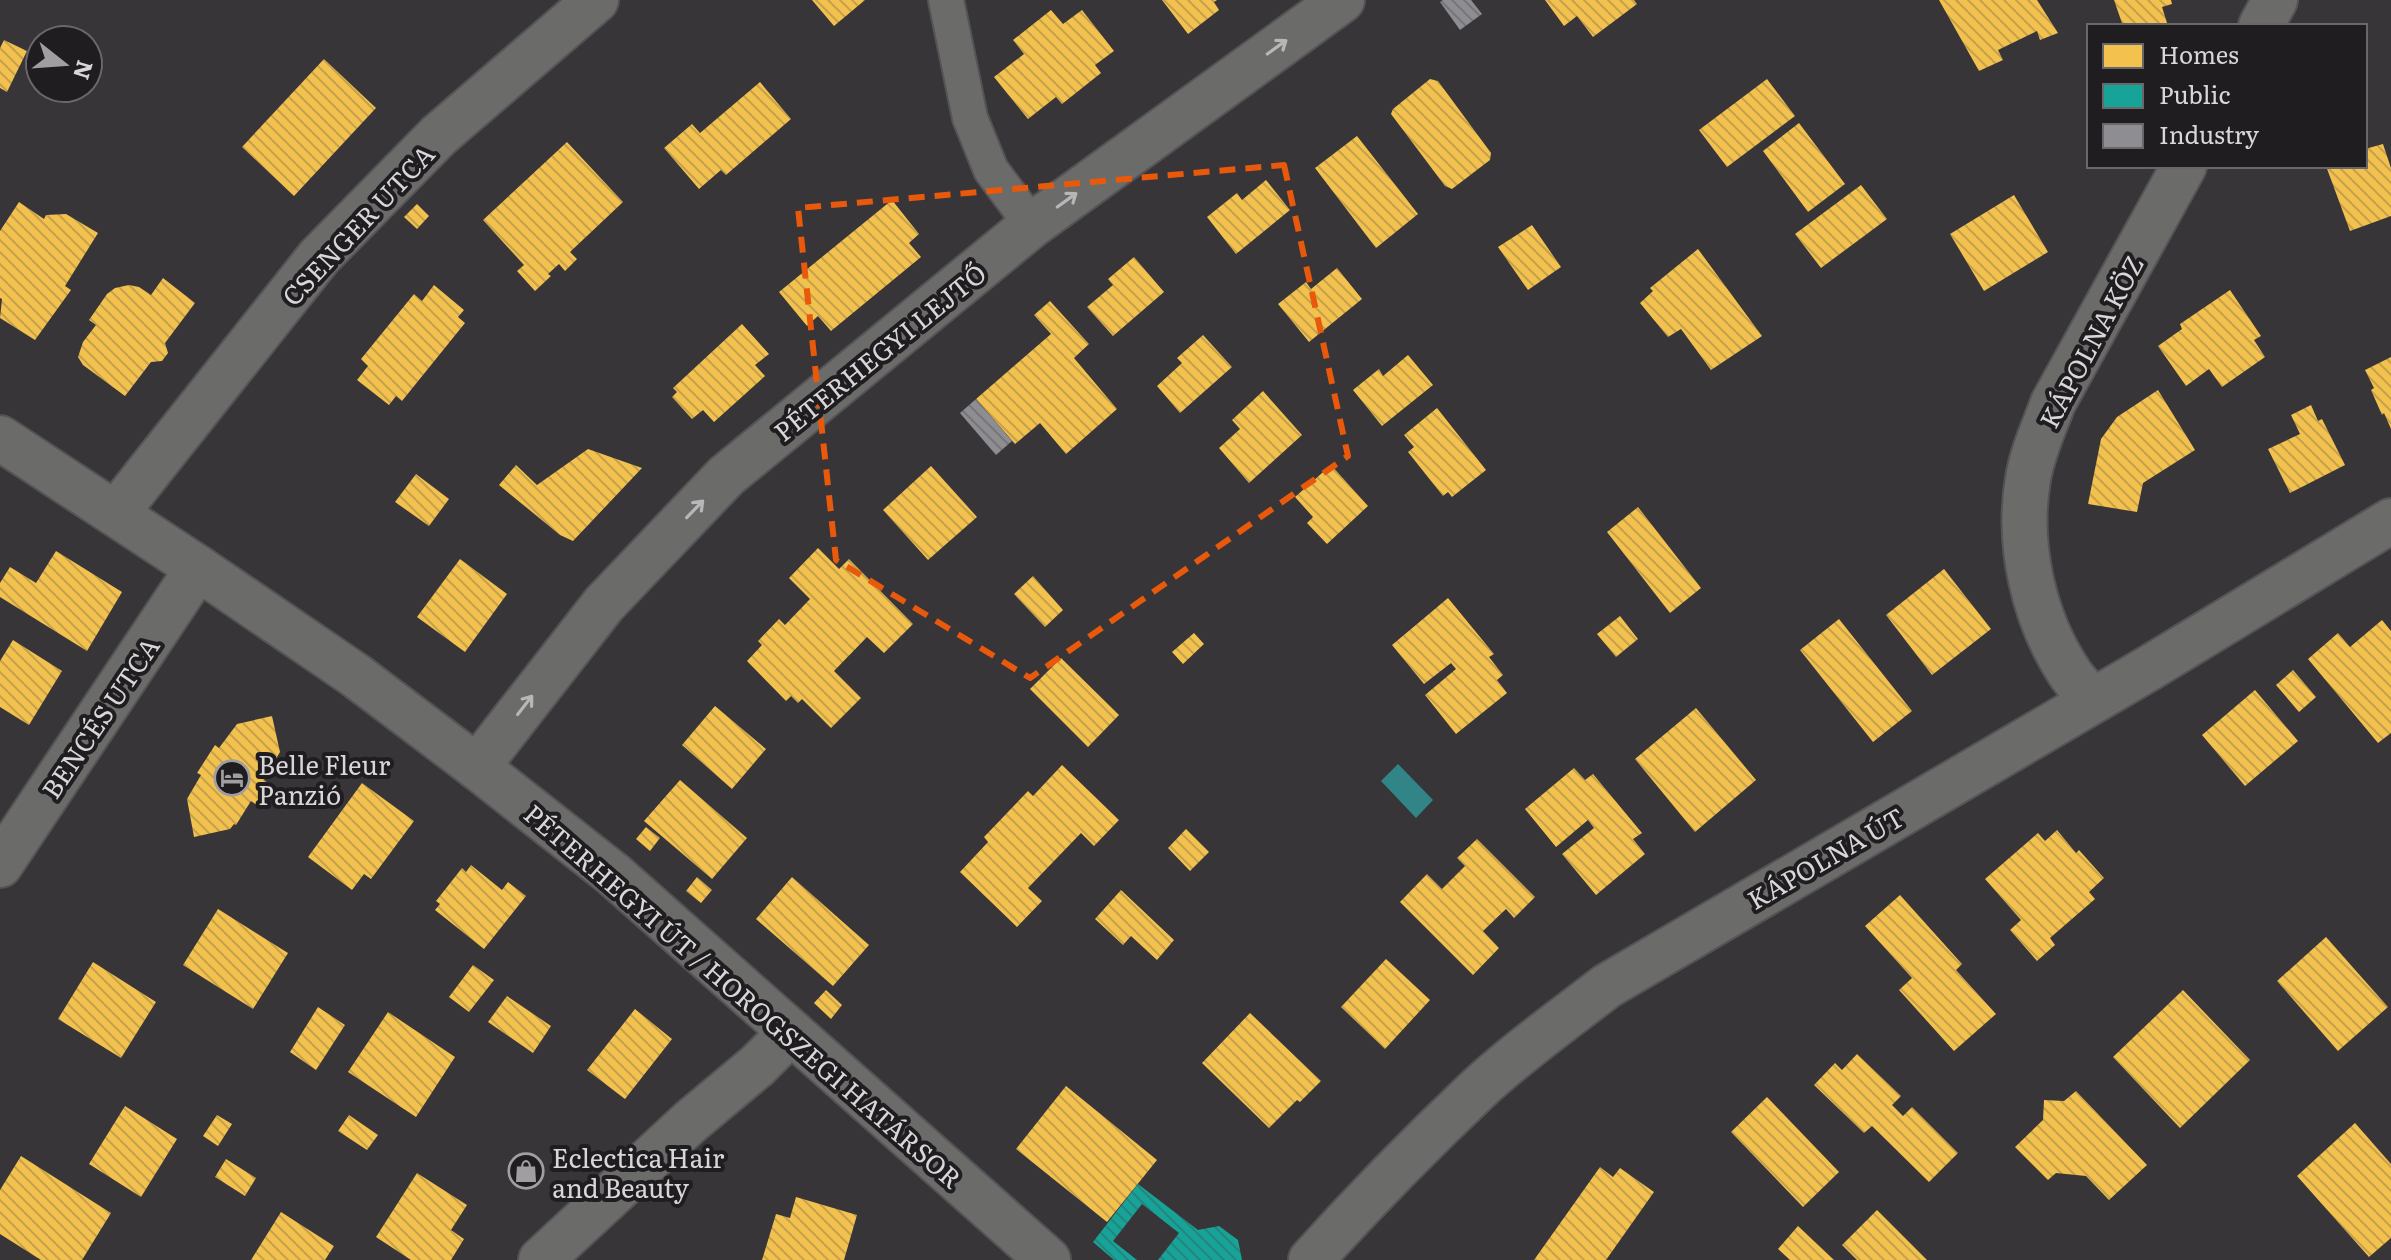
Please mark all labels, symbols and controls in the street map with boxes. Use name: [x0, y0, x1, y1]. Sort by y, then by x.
north arrow: [24, 24, 104, 104]
legend: [2087, 24, 2367, 168]
text: Homes: [2159, 36, 2239, 71]
one-way arrow: [1266, 39, 1288, 55]
text: N: [66, 57, 103, 84]
text: Public: [2159, 76, 2230, 111]
text: Industry: [2159, 116, 2259, 151]
street label: CSENGER UTCA: [272, 135, 442, 313]
one-way arrow: [1056, 192, 1077, 209]
street label: KÁPOLNA KÖZ: [2028, 248, 2152, 434]
street label: PÉTERHEGYI LEJTŐ: [764, 253, 994, 449]
one-way arrow: [685, 500, 704, 519]
street label: BENCÉS UTCA: [30, 628, 168, 806]
one-way arrow: [516, 695, 534, 716]
place label: Belle Fleur Panzió: [258, 744, 391, 813]
hotel icon: Belle Fleur Panzió: [213, 759, 251, 797]
street label: PÉTERHEGYI ÚT / HOROGSZEGI HATÁRSOR: [516, 794, 972, 1197]
street label: KÁPOLNA ÚT: [1739, 796, 1911, 918]
place label: Eclectica Hair and Beauty: [552, 1137, 725, 1206]
shop icon: Eclectica Hair and Beauty: [507, 1152, 545, 1190]

